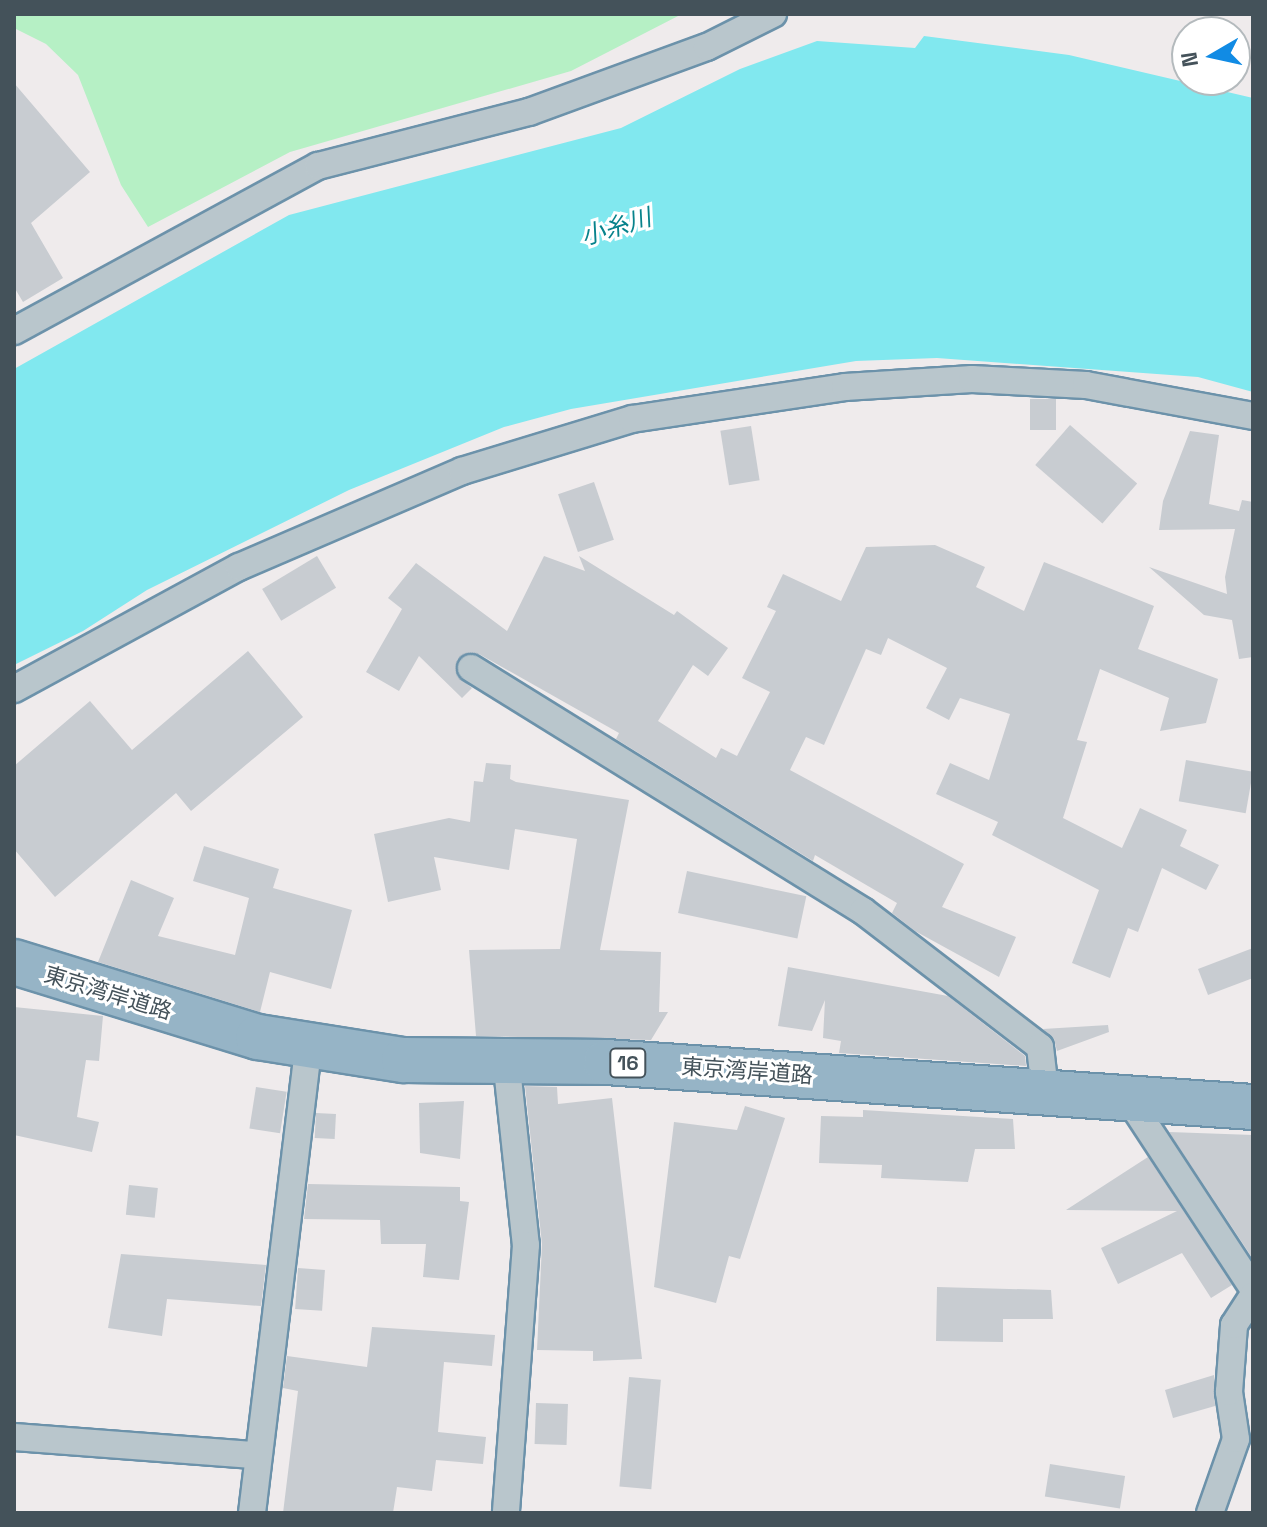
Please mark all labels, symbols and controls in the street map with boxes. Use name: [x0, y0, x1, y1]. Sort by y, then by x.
north arrow: [1171, 16, 1251, 96]
text: N: [1174, 50, 1204, 69]
water label: 小糸川: [577, 203, 655, 251]
street label: 東京湾岸道路: [41, 961, 175, 1025]
road number: 16: [608, 1047, 648, 1079]
street label: 東京湾岸道路: [680, 1053, 814, 1089]

